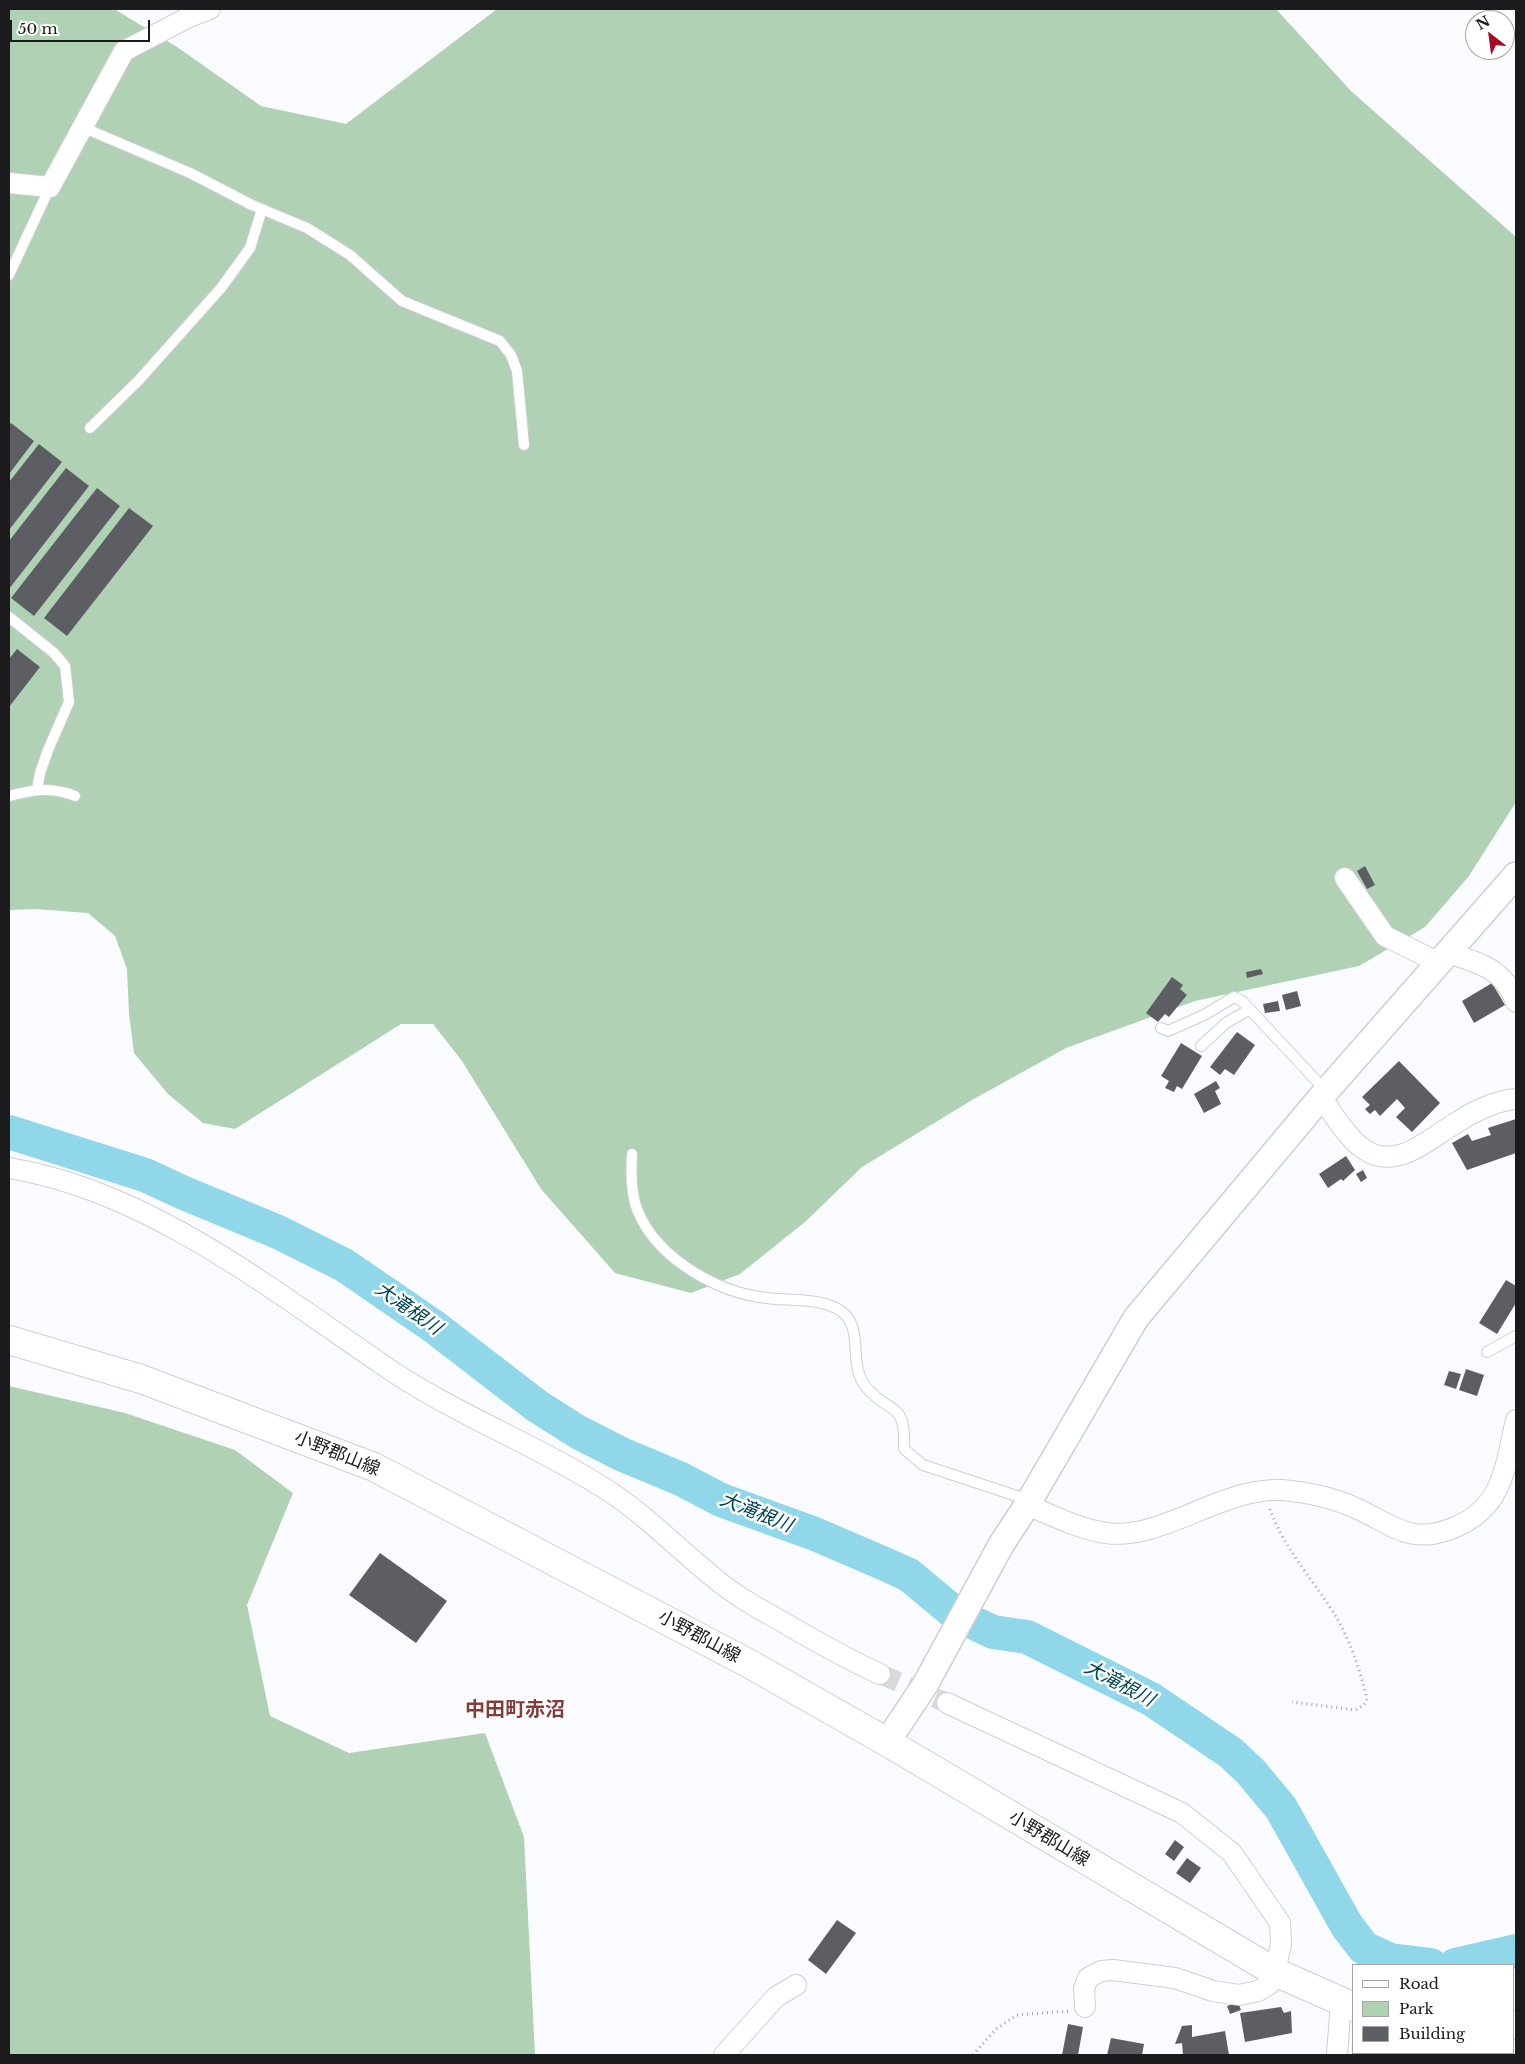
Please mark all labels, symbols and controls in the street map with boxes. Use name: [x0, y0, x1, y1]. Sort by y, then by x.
scale bar: [12, 10, 152, 42]
north arrow: [1465, 10, 1515, 60]
text: N: [1473, 12, 1493, 34]
text: 50 m: [18, 19, 58, 38]
water label: 大滝根川: [370, 1278, 446, 1340]
street label: 小野郡山線: [291, 1427, 383, 1481]
water label: 大滝根川: [716, 1488, 796, 1538]
street label: 小野郡山線: [654, 1606, 744, 1668]
water label: 大滝根川: [1080, 1656, 1158, 1712]
district label: 中田町赤沼: [465, 1698, 565, 1722]
street label: 小野郡山線: [1005, 1807, 1093, 1871]
legend: [1352, 1964, 1515, 2054]
text: Road: [1399, 1974, 1439, 1993]
text: Park: [1399, 1999, 1434, 2018]
text: Building: [1399, 2024, 1465, 2043]

